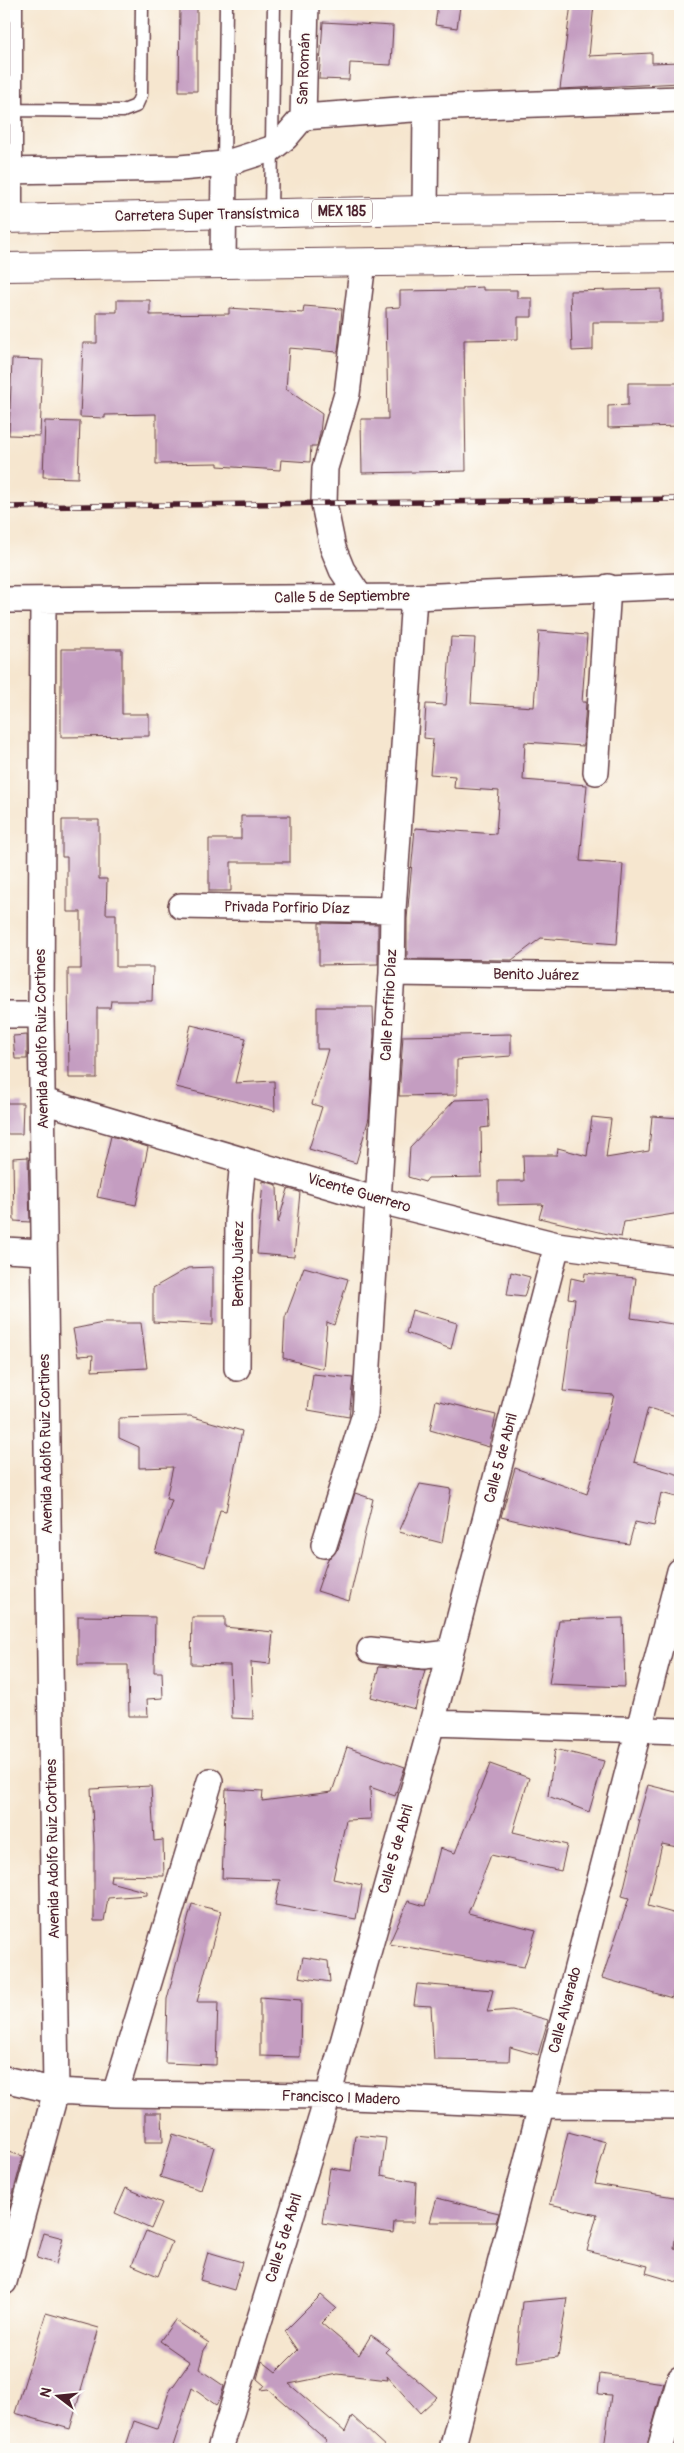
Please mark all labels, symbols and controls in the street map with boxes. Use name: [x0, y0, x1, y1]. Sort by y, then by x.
street label: San Román: [293, 33, 315, 105]
road number: MEX 185: [312, 200, 372, 222]
street label: Carretera Super Transístmica: [115, 204, 299, 226]
street label: Calle 5 de Septiembre: [274, 586, 411, 608]
street label: Privada Porfirio Díaz: [224, 897, 350, 919]
street label: Avenida Adolfo Ruiz Cortines: [31, 948, 53, 1129]
street label: Calle Porfirio Díaz: [377, 948, 401, 1062]
street label: Benito Juárez: [493, 965, 579, 985]
street label: Vicente Guerrero: [305, 1169, 413, 1217]
street label: Benito Juárez: [229, 1221, 248, 1307]
street label: Avenida Adolfo Ruiz Cortines: [35, 1353, 57, 1534]
street label: Calle 5 de Abril: [480, 1411, 522, 1505]
street label: Avenida Adolfo Ruiz Cortines: [42, 1758, 64, 1939]
street label: Calle 5 de Abril: [374, 1802, 418, 1896]
street label: Calle Alvarado: [544, 1965, 586, 2055]
street label: Francisco I Madero: [281, 2086, 401, 2110]
street label: Calle 5 de Abril: [261, 2191, 307, 2285]
north arrow: [32, 2370, 82, 2420]
text: N: [37, 2386, 55, 2399]

